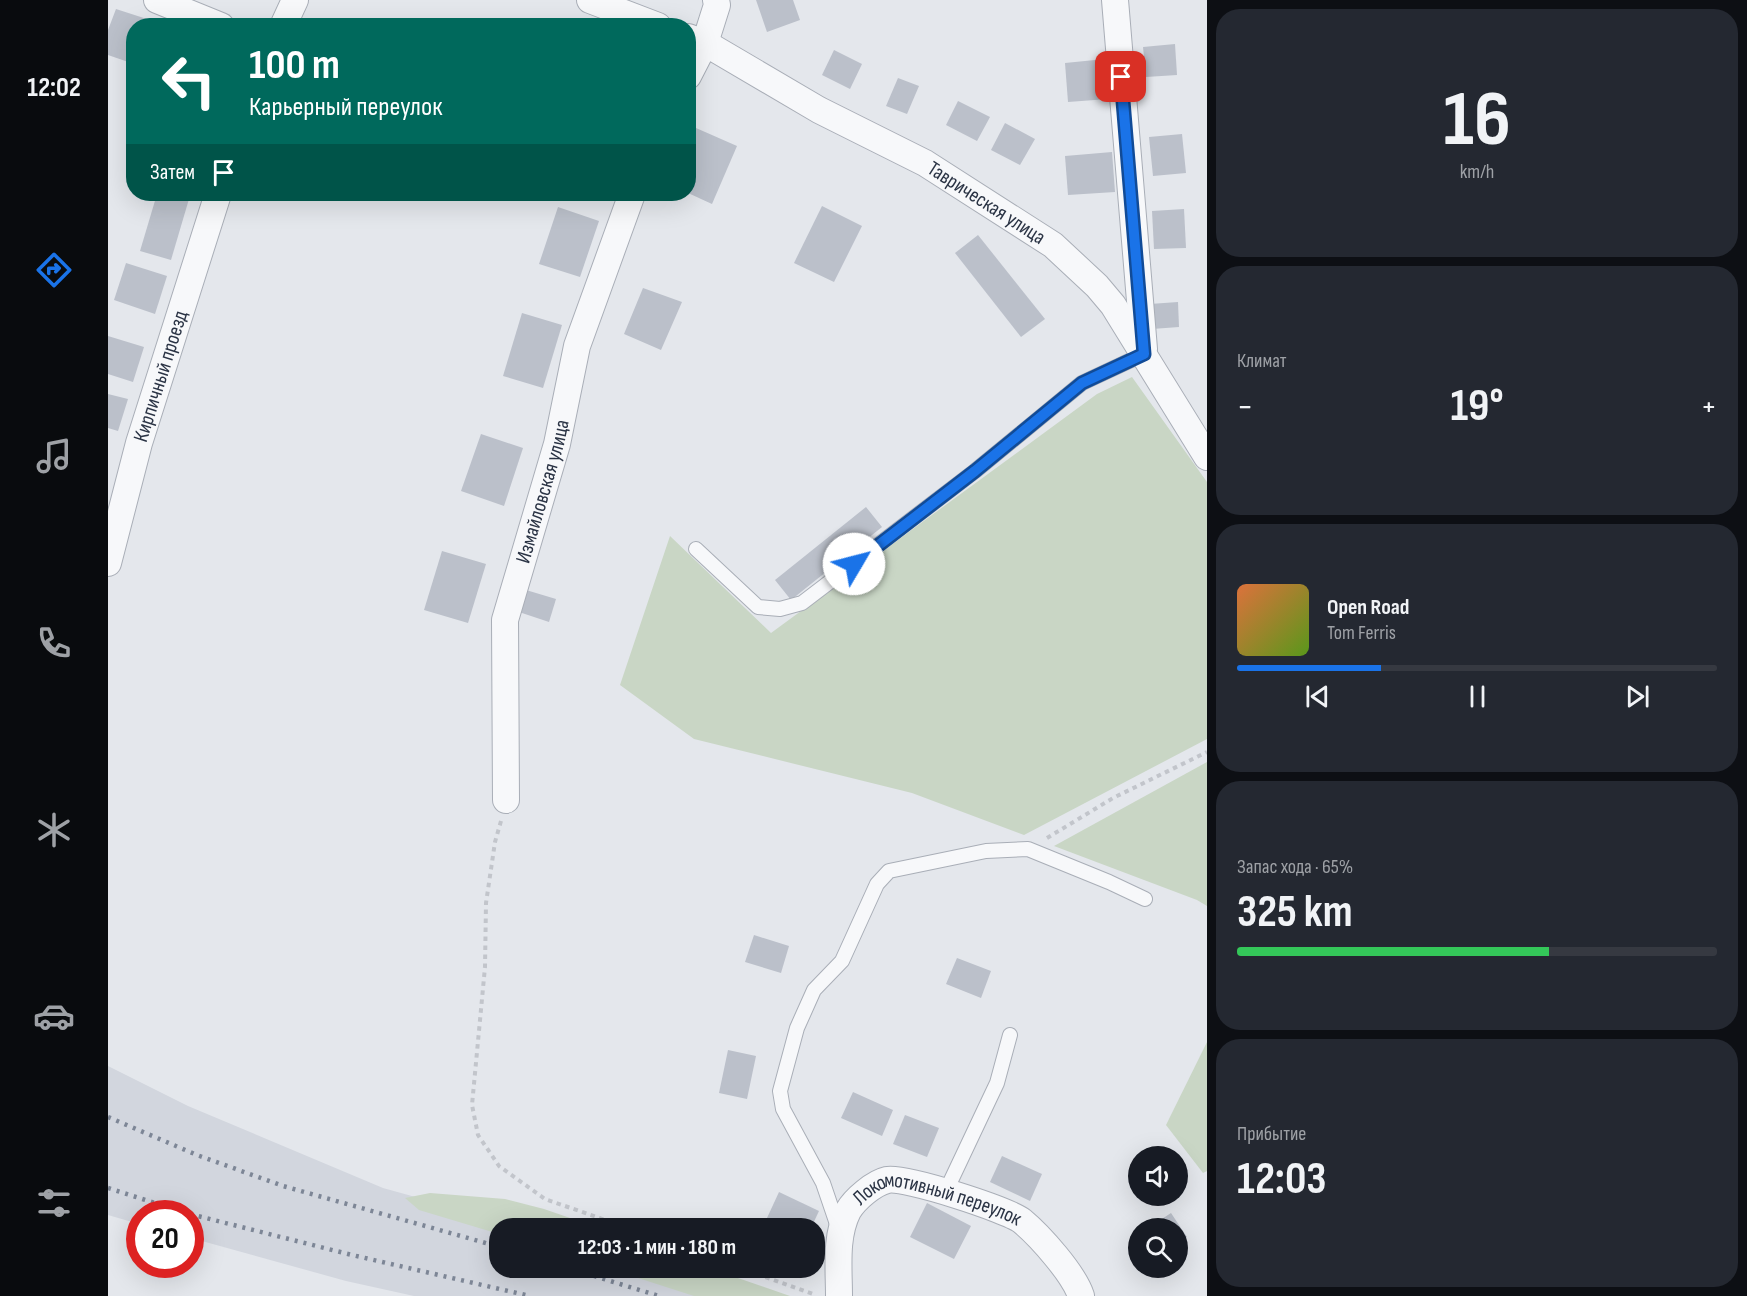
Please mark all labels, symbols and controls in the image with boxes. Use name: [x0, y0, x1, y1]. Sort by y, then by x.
text: 100 m: [249, 40, 340, 91]
icon: left: [150, 42, 228, 120]
pin: [1095, 51, 1146, 102]
icon: arrive: [1104, 60, 1137, 93]
text: 12:02: [27, 72, 81, 104]
text: 16: [1443, 74, 1511, 167]
text: Карьерный переулок: [249, 91, 442, 123]
icon: arrive: [207, 156, 240, 189]
street label: Таврическая улица: [923, 156, 1050, 249]
text: Затем: [150, 159, 195, 186]
text: km/h: [1460, 160, 1494, 184]
icon: directions: [33, 249, 75, 291]
street label: Кирпичный проезд: [128, 307, 193, 445]
text: Климат: [1237, 349, 1287, 373]
text: 19°: [1450, 379, 1504, 434]
text: −: [1237, 387, 1253, 427]
text: +: [1701, 387, 1717, 427]
street label: Измайловская улица: [510, 417, 574, 566]
icon: music: [33, 435, 75, 477]
position arrow: [822, 532, 886, 596]
text: Open Road: [1327, 594, 1409, 621]
text: Tom Ferris: [1327, 621, 1396, 645]
icon: phone: [33, 622, 75, 664]
icon: previous: [1301, 680, 1334, 713]
icon: pause: [1461, 680, 1494, 713]
icon: next: [1621, 680, 1654, 713]
icon: climate: [33, 809, 75, 851]
text: Запас хода · 65%: [1237, 855, 1353, 879]
text: 325 km: [1237, 885, 1353, 940]
icon: car: [33, 995, 75, 1037]
text: Прибытие: [1237, 1122, 1306, 1146]
map controls: [1128, 1146, 1188, 1278]
button: sound: [1128, 1146, 1188, 1206]
text: 12:03: [1237, 1152, 1327, 1207]
street label: Локомотивный переулок: [847, 1167, 1026, 1231]
icon: filters: [33, 1182, 75, 1224]
speed limit sign: 20: [126, 1200, 204, 1278]
button: search: [1128, 1218, 1188, 1278]
text: 12:03 · 1 мин · 180 m: [578, 1234, 736, 1261]

